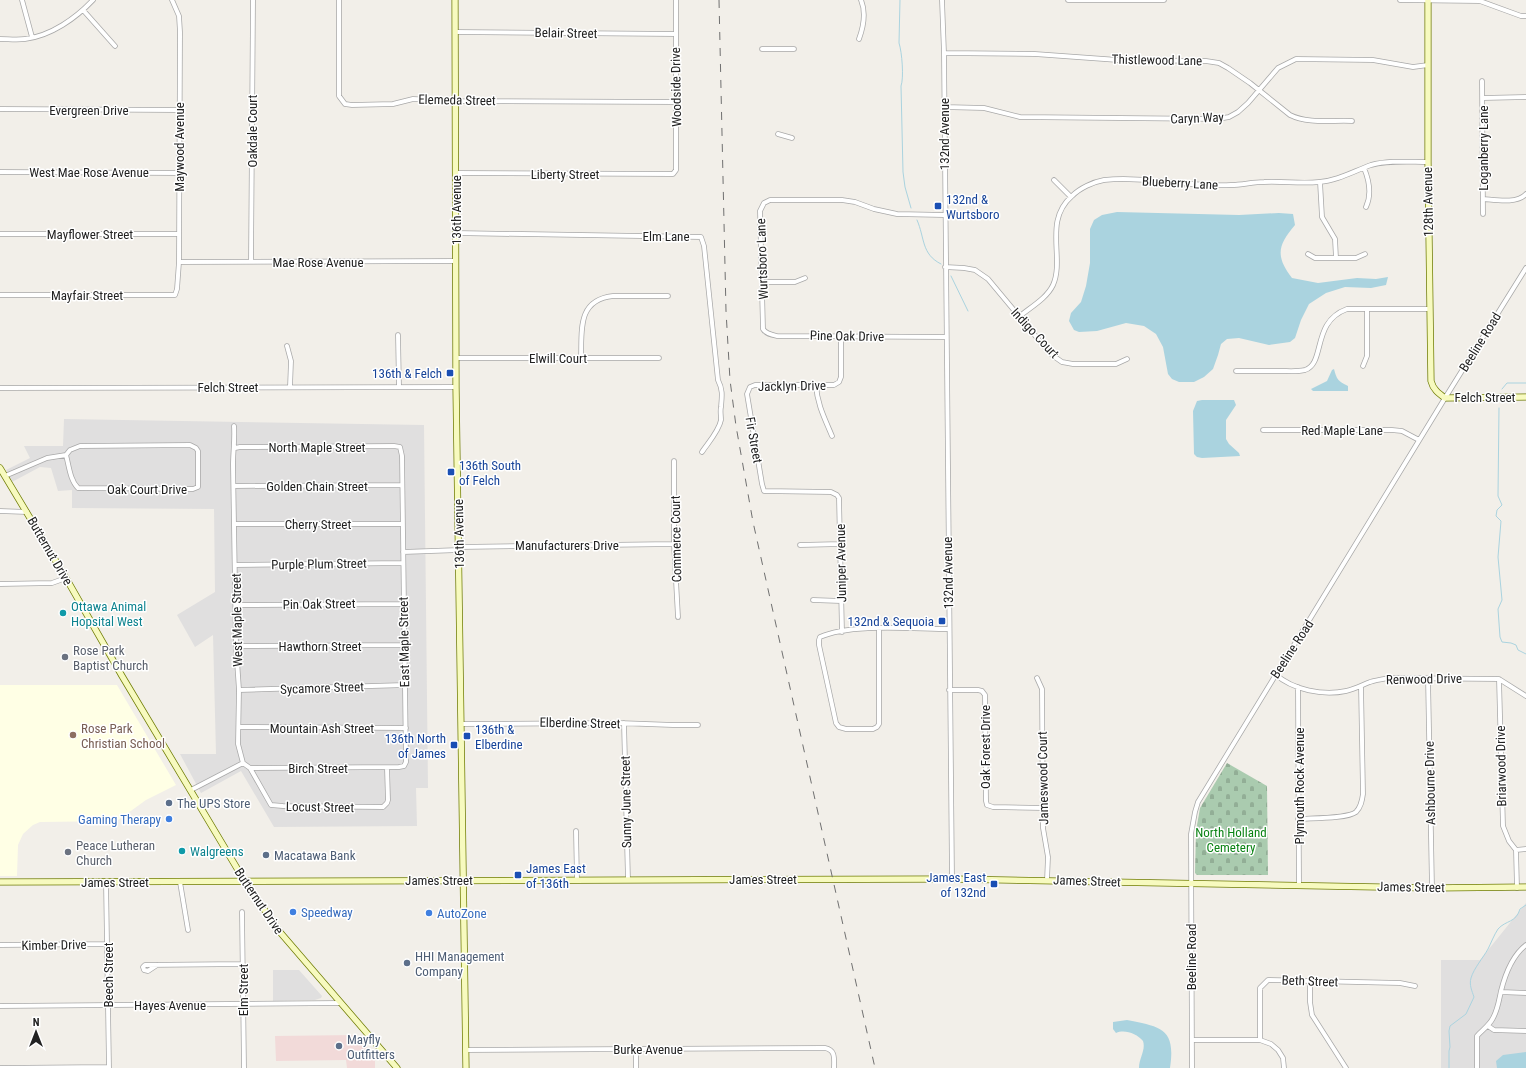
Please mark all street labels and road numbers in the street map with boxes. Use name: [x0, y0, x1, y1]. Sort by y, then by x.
street label: Belair Street: [534, 25, 598, 41]
street label: Woodside Drive: [668, 47, 684, 127]
street label: Thistlewood Lane: [1112, 52, 1202, 68]
street label: Elemeda Street: [418, 92, 496, 108]
street label: Oakdale Court: [245, 94, 260, 167]
street label: 132nd Avenue: [937, 98, 952, 170]
street label: Maywood Avenue: [172, 102, 187, 192]
street label: Evergreen Drive: [49, 103, 129, 118]
street label: Loganberry Lane: [1476, 105, 1491, 191]
street label: Caryn Way: [1170, 110, 1225, 126]
street label: West Mae Rose Avenue: [29, 165, 149, 180]
street label: Liberty Street: [531, 167, 599, 182]
street label: 128th Avenue: [1420, 167, 1436, 237]
street label: Blueberry Lane: [1142, 174, 1218, 192]
street label: 136th Avenue: [449, 175, 464, 245]
street label: Wurtsboro Lane: [753, 218, 771, 300]
street label: Mayflower Street: [47, 227, 133, 242]
street label: Elm Lane: [642, 229, 690, 244]
street label: Mae Rose Avenue: [273, 255, 363, 270]
street label: Mayfair Street: [51, 288, 123, 303]
street label: Indigo Court: [1008, 305, 1062, 361]
street label: Beeline Road: [1456, 310, 1504, 374]
street label: Pine Oak Drive: [810, 328, 884, 344]
street label: Elwill Court: [529, 351, 587, 366]
street label: Jacklyn Drive: [758, 378, 826, 394]
street label: Felch Street: [198, 380, 259, 395]
street label: Felch Street: [1455, 390, 1516, 405]
street label: Fir Street: [743, 416, 765, 464]
street label: Red Maple Lane: [1301, 423, 1383, 438]
street label: North Maple Street: [269, 440, 366, 455]
street label: Golden Chain Street: [266, 479, 368, 494]
street label: Oak Court Drive: [107, 482, 187, 497]
street label: Commerce Court: [668, 495, 684, 583]
street label: 136th Avenue: [451, 499, 467, 569]
street label: Butternut Drive: [24, 514, 76, 588]
street label: Cherry Street: [285, 517, 351, 532]
street label: Juniper Avenue: [833, 524, 849, 602]
street label: 132nd Avenue: [940, 537, 956, 609]
street label: Manufacturers Drive: [515, 538, 619, 553]
street label: Purple Plum Street: [271, 556, 367, 572]
street label: West Maple Street: [229, 573, 245, 667]
street label: Pin Oak Street: [282, 596, 356, 612]
street label: East Maple Street: [396, 597, 412, 687]
street label: Beeline Road: [1268, 617, 1316, 681]
street label: Hawthorn Street: [278, 639, 362, 654]
street label: Renwood Drive: [1386, 671, 1462, 687]
street label: Sycamore Street: [280, 679, 364, 697]
street label: Oak Forest Drive: [978, 705, 993, 789]
street label: Elberdine Street: [539, 715, 621, 731]
street label: Mountain Ash Street: [270, 721, 374, 736]
street label: Briarwood Drive: [1493, 725, 1509, 807]
street label: Plymouth Rock Avenue: [1292, 727, 1307, 845]
street label: Jameswood Court: [1035, 731, 1051, 825]
street label: Ashbourne Drive: [1422, 741, 1438, 825]
street label: Sunny June Street: [618, 756, 634, 848]
street label: Birch Street: [288, 761, 348, 776]
street label: Locust Street: [286, 799, 354, 815]
street label: Butternut Drive: [231, 865, 287, 937]
street label: James Street: [729, 872, 797, 887]
street label: James Street: [1053, 872, 1121, 890]
street label: James Street: [405, 873, 473, 888]
street label: James Street: [81, 875, 149, 890]
street label: James Street: [1377, 879, 1445, 895]
street label: Beeline Road: [1184, 924, 1199, 990]
street label: Kimber Drive: [21, 937, 87, 953]
street label: Beech Street: [101, 942, 116, 1008]
street label: Elm Street: [236, 964, 251, 1016]
street label: Beth Street: [1281, 973, 1339, 989]
street label: Hayes Avenue: [134, 998, 206, 1013]
street label: Burke Avenue: [613, 1042, 683, 1057]

